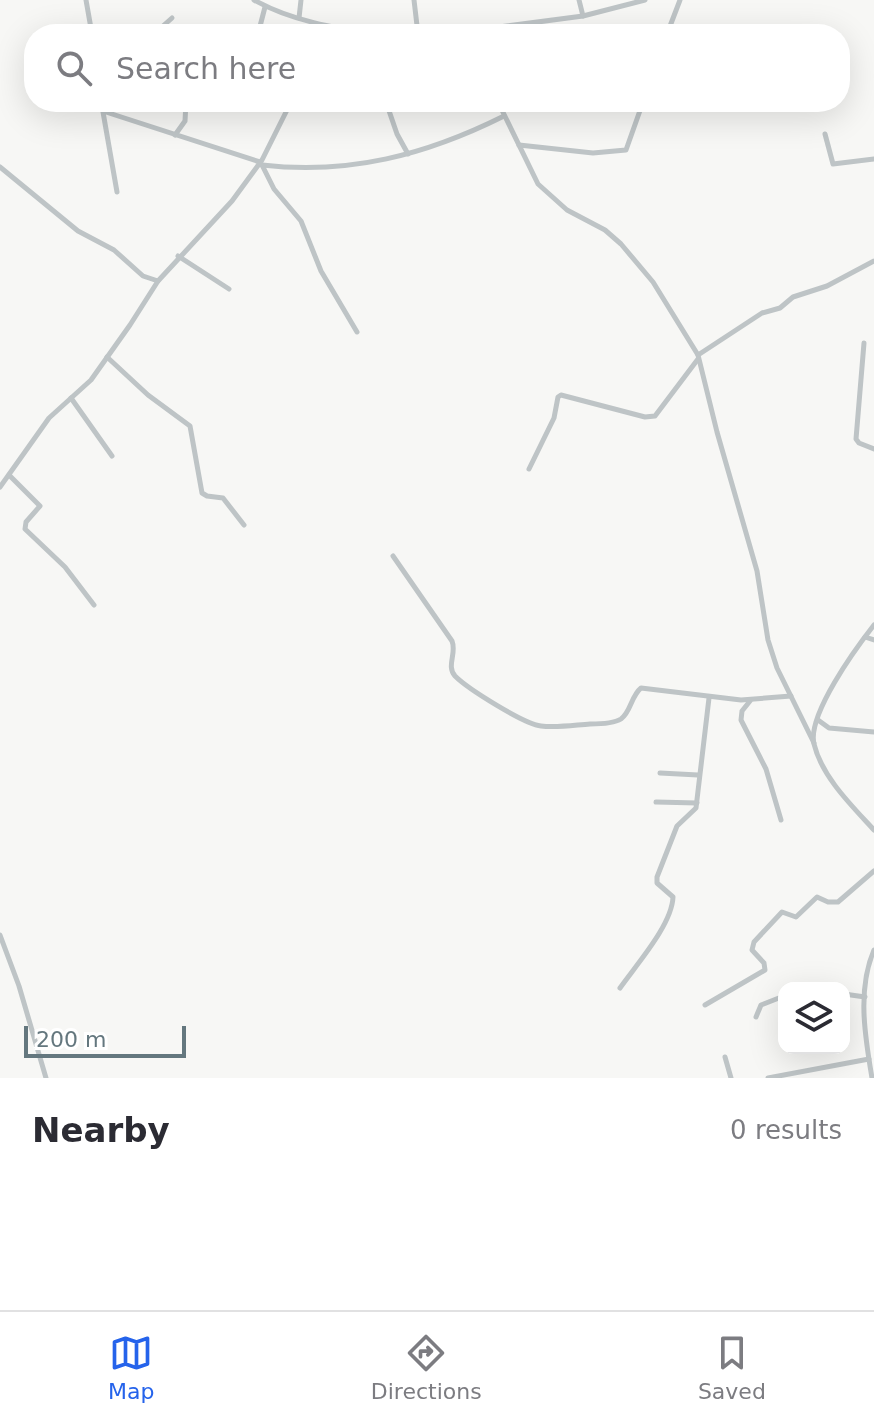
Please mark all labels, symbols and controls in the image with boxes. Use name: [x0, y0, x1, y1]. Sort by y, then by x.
search box: [24, 24, 850, 112]
icon: search: [52, 46, 96, 90]
text: Search here: [116, 51, 296, 86]
map controls: [778, 982, 850, 1054]
button: layers: [778, 982, 850, 1054]
scale bar: [24, 1022, 186, 1058]
text: 200 m: [36, 1027, 106, 1052]
text: Nearby: [32, 1110, 170, 1150]
text: 0 results: [730, 1115, 842, 1145]
tab: Map: [108, 1331, 155, 1404]
tab: Directions: [371, 1331, 482, 1404]
tab: Saved: [698, 1331, 766, 1404]

